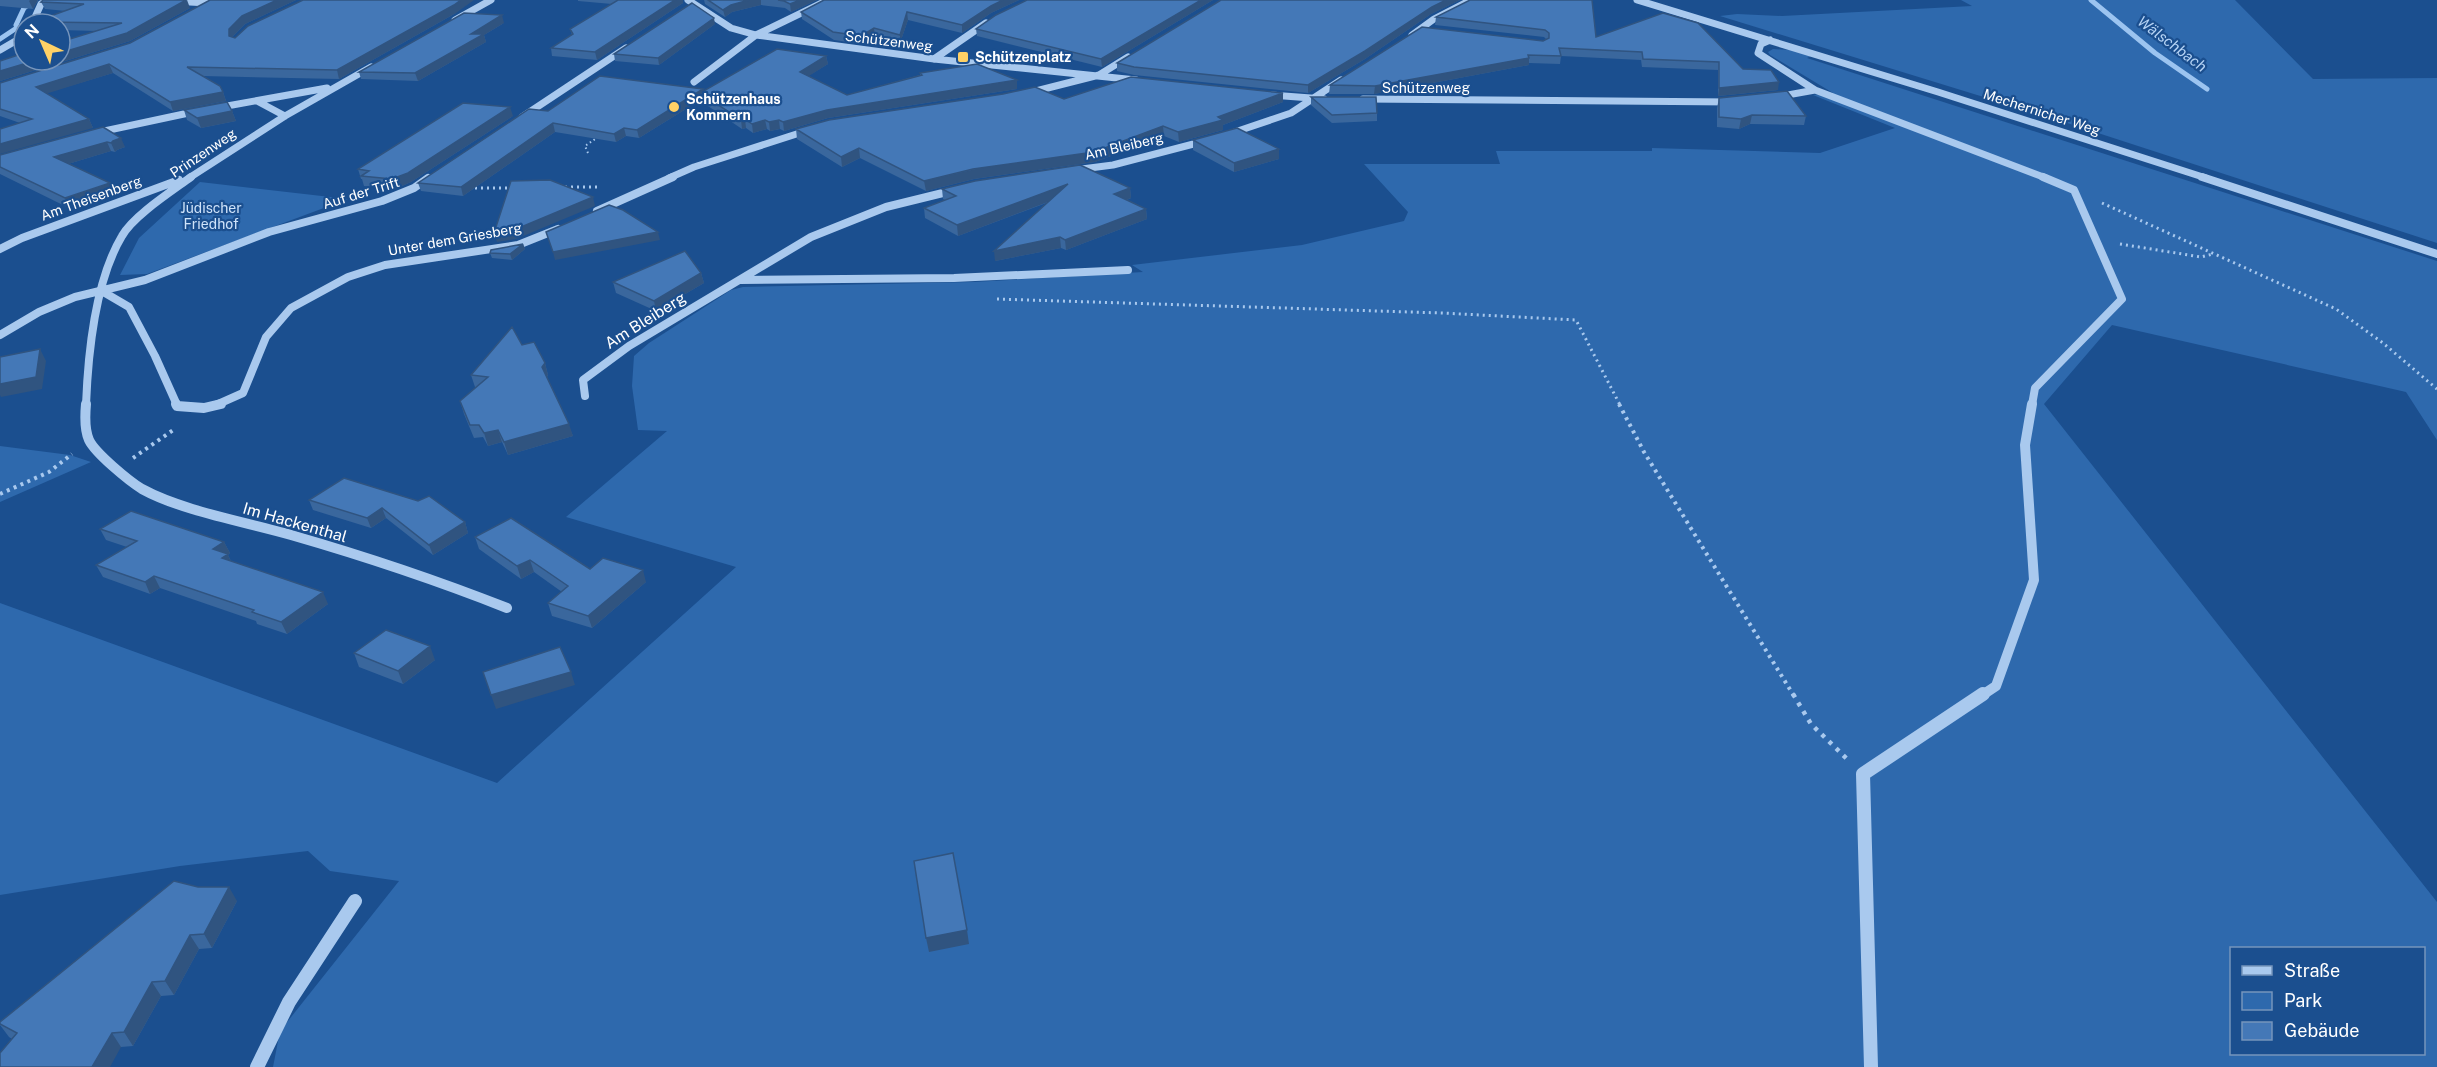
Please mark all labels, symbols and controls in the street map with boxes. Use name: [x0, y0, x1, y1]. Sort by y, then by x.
north arrow: [12, 12, 72, 72]
water label: Wälschbach: [2135, 12, 2210, 75]
text: N: [21, 20, 43, 43]
street label: Schützenweg: [844, 28, 934, 54]
place label: Schützenplatz: [975, 49, 1071, 65]
marker: Schützenplatz: [956, 50, 970, 64]
street label: Schützenweg: [1382, 80, 1470, 96]
street label: Mechernicher Weg: [1981, 86, 2103, 139]
place label: Schützenhaus Kommern: [686, 91, 781, 123]
marker: Schützenhaus Kommern: [667, 100, 681, 114]
street label: Prinzenweg: [167, 125, 239, 181]
street label: Am Bleiberg: [1083, 129, 1165, 163]
street label: Am Theisenberg: [38, 172, 144, 224]
street label: Auf der Trift: [321, 174, 401, 212]
park label: Jüdischer Friedhof: [180, 200, 242, 232]
street label: Unter dem Griesberg: [387, 219, 523, 259]
street label: Am Bleiberg: [601, 288, 689, 353]
street label: Im Hackenthal: [241, 499, 349, 546]
legend: [2230, 947, 2425, 1055]
text: Straße: [2284, 960, 2340, 981]
text: Park: [2284, 990, 2322, 1011]
text: Gebäude: [2284, 1020, 2359, 1041]

